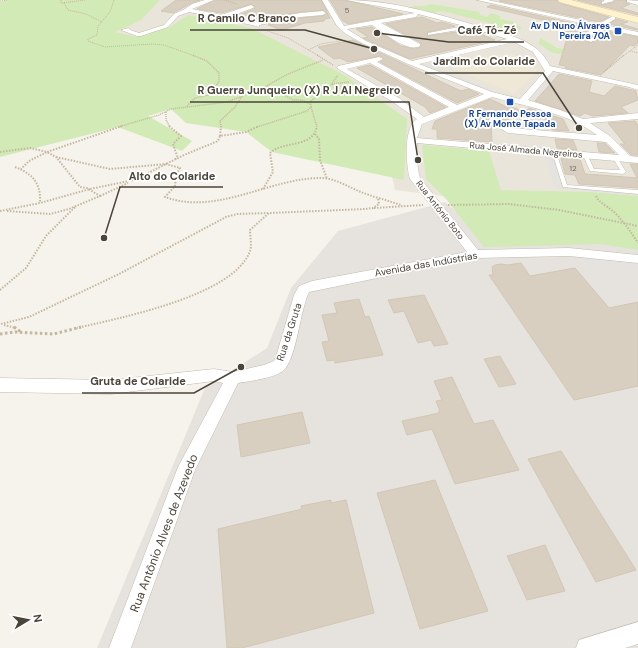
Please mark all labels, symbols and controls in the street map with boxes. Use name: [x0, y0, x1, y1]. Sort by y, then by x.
house number: 5: [345, 5, 350, 15]
callout: R Camilo C Branco: [190, 7, 305, 30]
text: R Camilo C Branco: [198, 11, 297, 25]
callout: Café Tó-Zé: [449, 19, 524, 42]
place label: Av D Nuno Álvares Pereira 70A: [530, 19, 611, 42]
text: Café Tó-Zé: [457, 23, 517, 37]
marker: Av D Nuno Álvares Pereira 70A: [613, 26, 623, 36]
callout: Jardim do Colaride: [425, 50, 543, 73]
text: Jardim do Colaride: [433, 54, 535, 68]
callout: R Guerra Junqueiro (X) R J Al Negreiro: [190, 79, 409, 102]
text: R Guerra Junqueiro (X) R J Al Negreiro: [198, 83, 401, 97]
marker: R Fernando Pessoa (X) Av Monte Tapada: [505, 97, 515, 107]
place label: R Fernando Pessoa (X) Av Monte Tapada: [464, 108, 556, 130]
street label: Rua José Almada Negreiros: [469, 139, 583, 161]
house number: 12: [569, 163, 577, 173]
callout: Alto do Colaride: [120, 164, 223, 187]
text: Alto do Colaride: [129, 169, 216, 183]
street label: Rua António Boto: [413, 178, 467, 242]
street label: Avenida das Indústrias: [374, 249, 478, 279]
street label: Rua da Gruta: [273, 301, 305, 363]
callout: Gruta de Colaride: [82, 370, 194, 393]
text: Gruta de Colaride: [90, 374, 186, 388]
street label: Rua Antônio Alves de Azevedo: [126, 452, 202, 614]
north arrow: [8, 600, 48, 640]
text: N: [30, 613, 45, 623]

